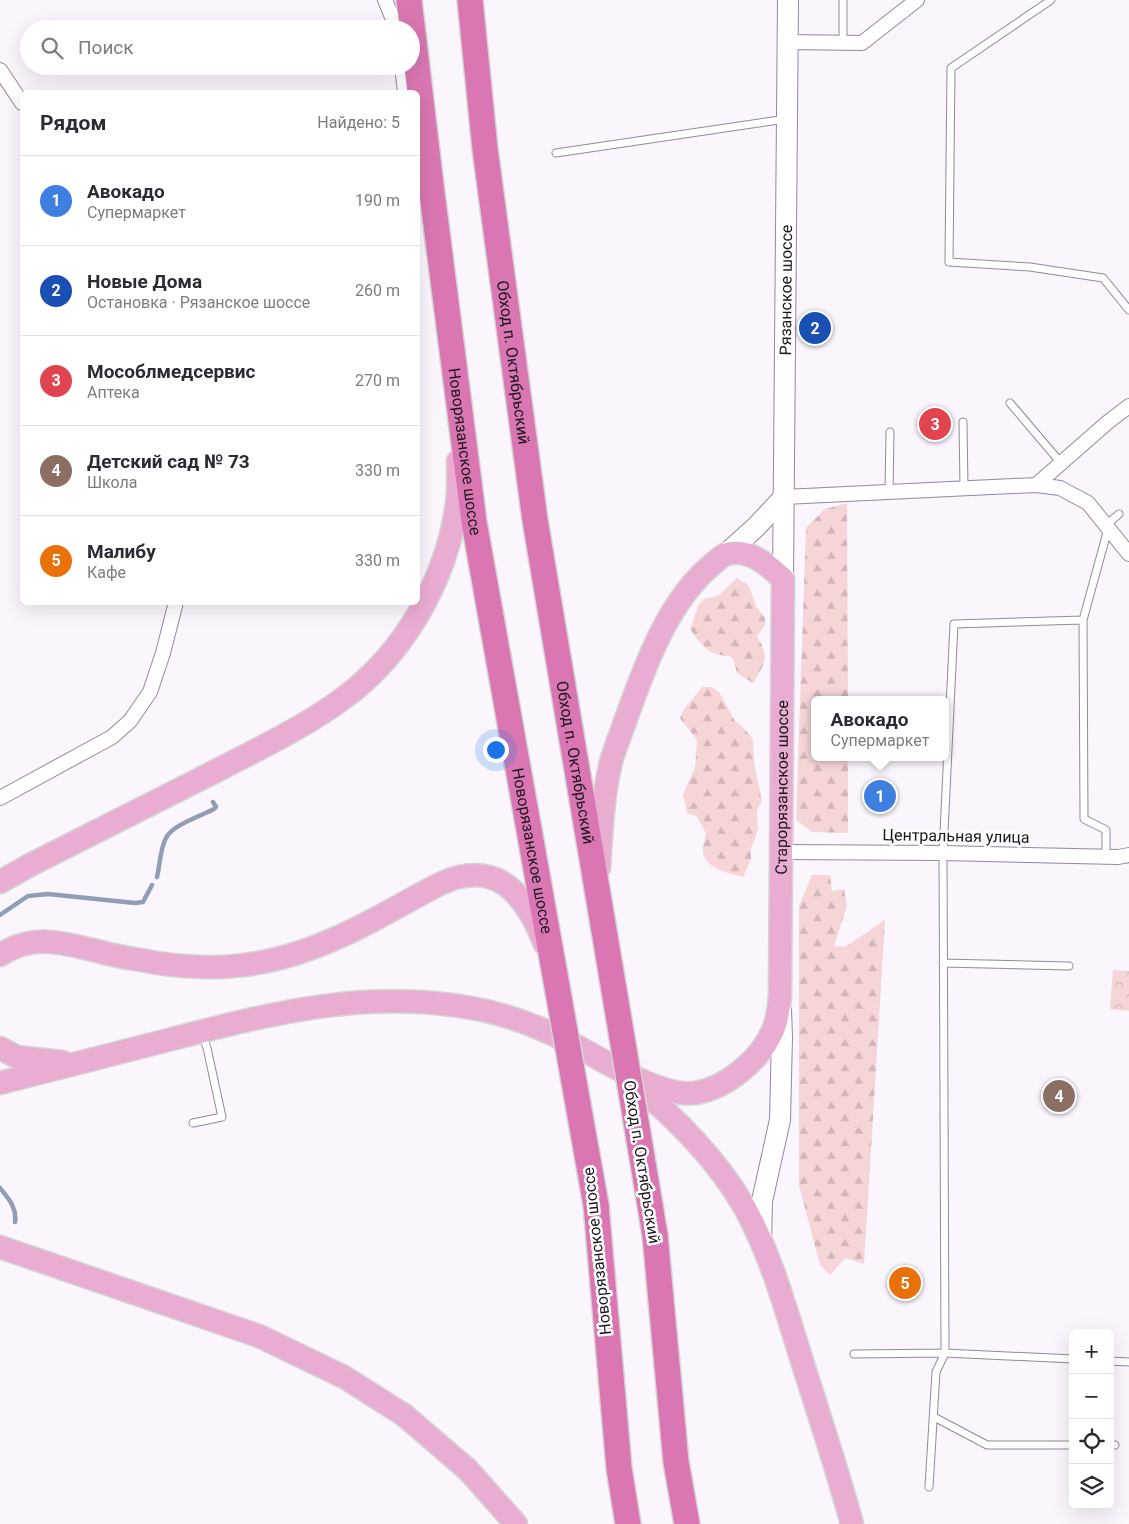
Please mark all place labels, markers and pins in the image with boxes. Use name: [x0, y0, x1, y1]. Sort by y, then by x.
pin: 2: [799, 309, 831, 347]
pin: 3: [919, 405, 951, 443]
pin: 1: [864, 777, 896, 815]
pin: 4: [1043, 1077, 1075, 1115]
pin: 5: [889, 1264, 921, 1302]

